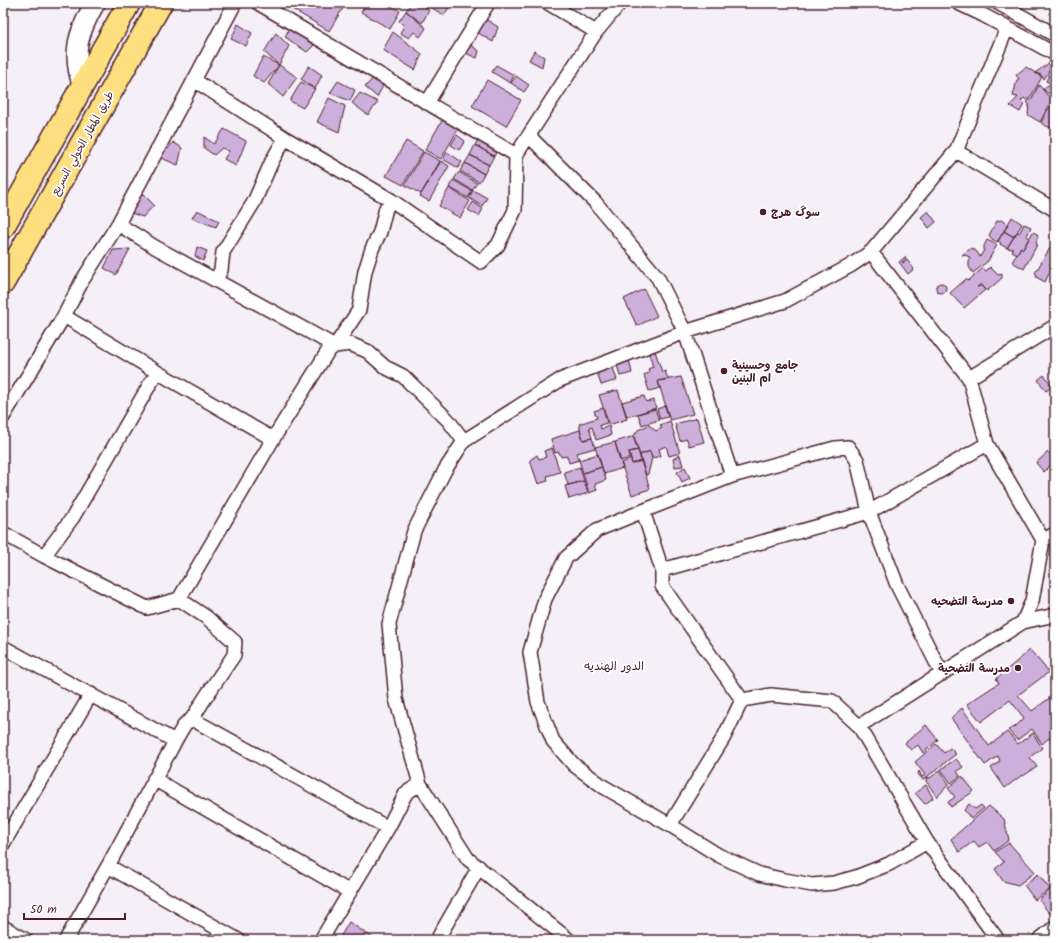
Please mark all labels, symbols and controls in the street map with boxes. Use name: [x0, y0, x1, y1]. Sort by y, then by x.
street label: طريق المطار الحولي السريع: [47, 88, 120, 200]
place label: سوگ هرج: [771, 204, 820, 222]
marker: سوگ هرج: [758, 207, 768, 217]
place label: جامع وحسينية ام البنين: [732, 357, 798, 388]
marker: جامع وحسينية ام البنين: [719, 366, 729, 376]
place label: مدرسة التضحيه: [931, 593, 1003, 611]
marker: مدرسة التضحيه: [1006, 596, 1016, 606]
district label: الدور الهنديه: [584, 657, 644, 676]
place label: مدرسة التضحية: [938, 660, 1010, 678]
marker: مدرسة التضحية: [1013, 663, 1023, 673]
scale bar: [24, 895, 125, 921]
text: 50 m: [30, 900, 57, 919]

